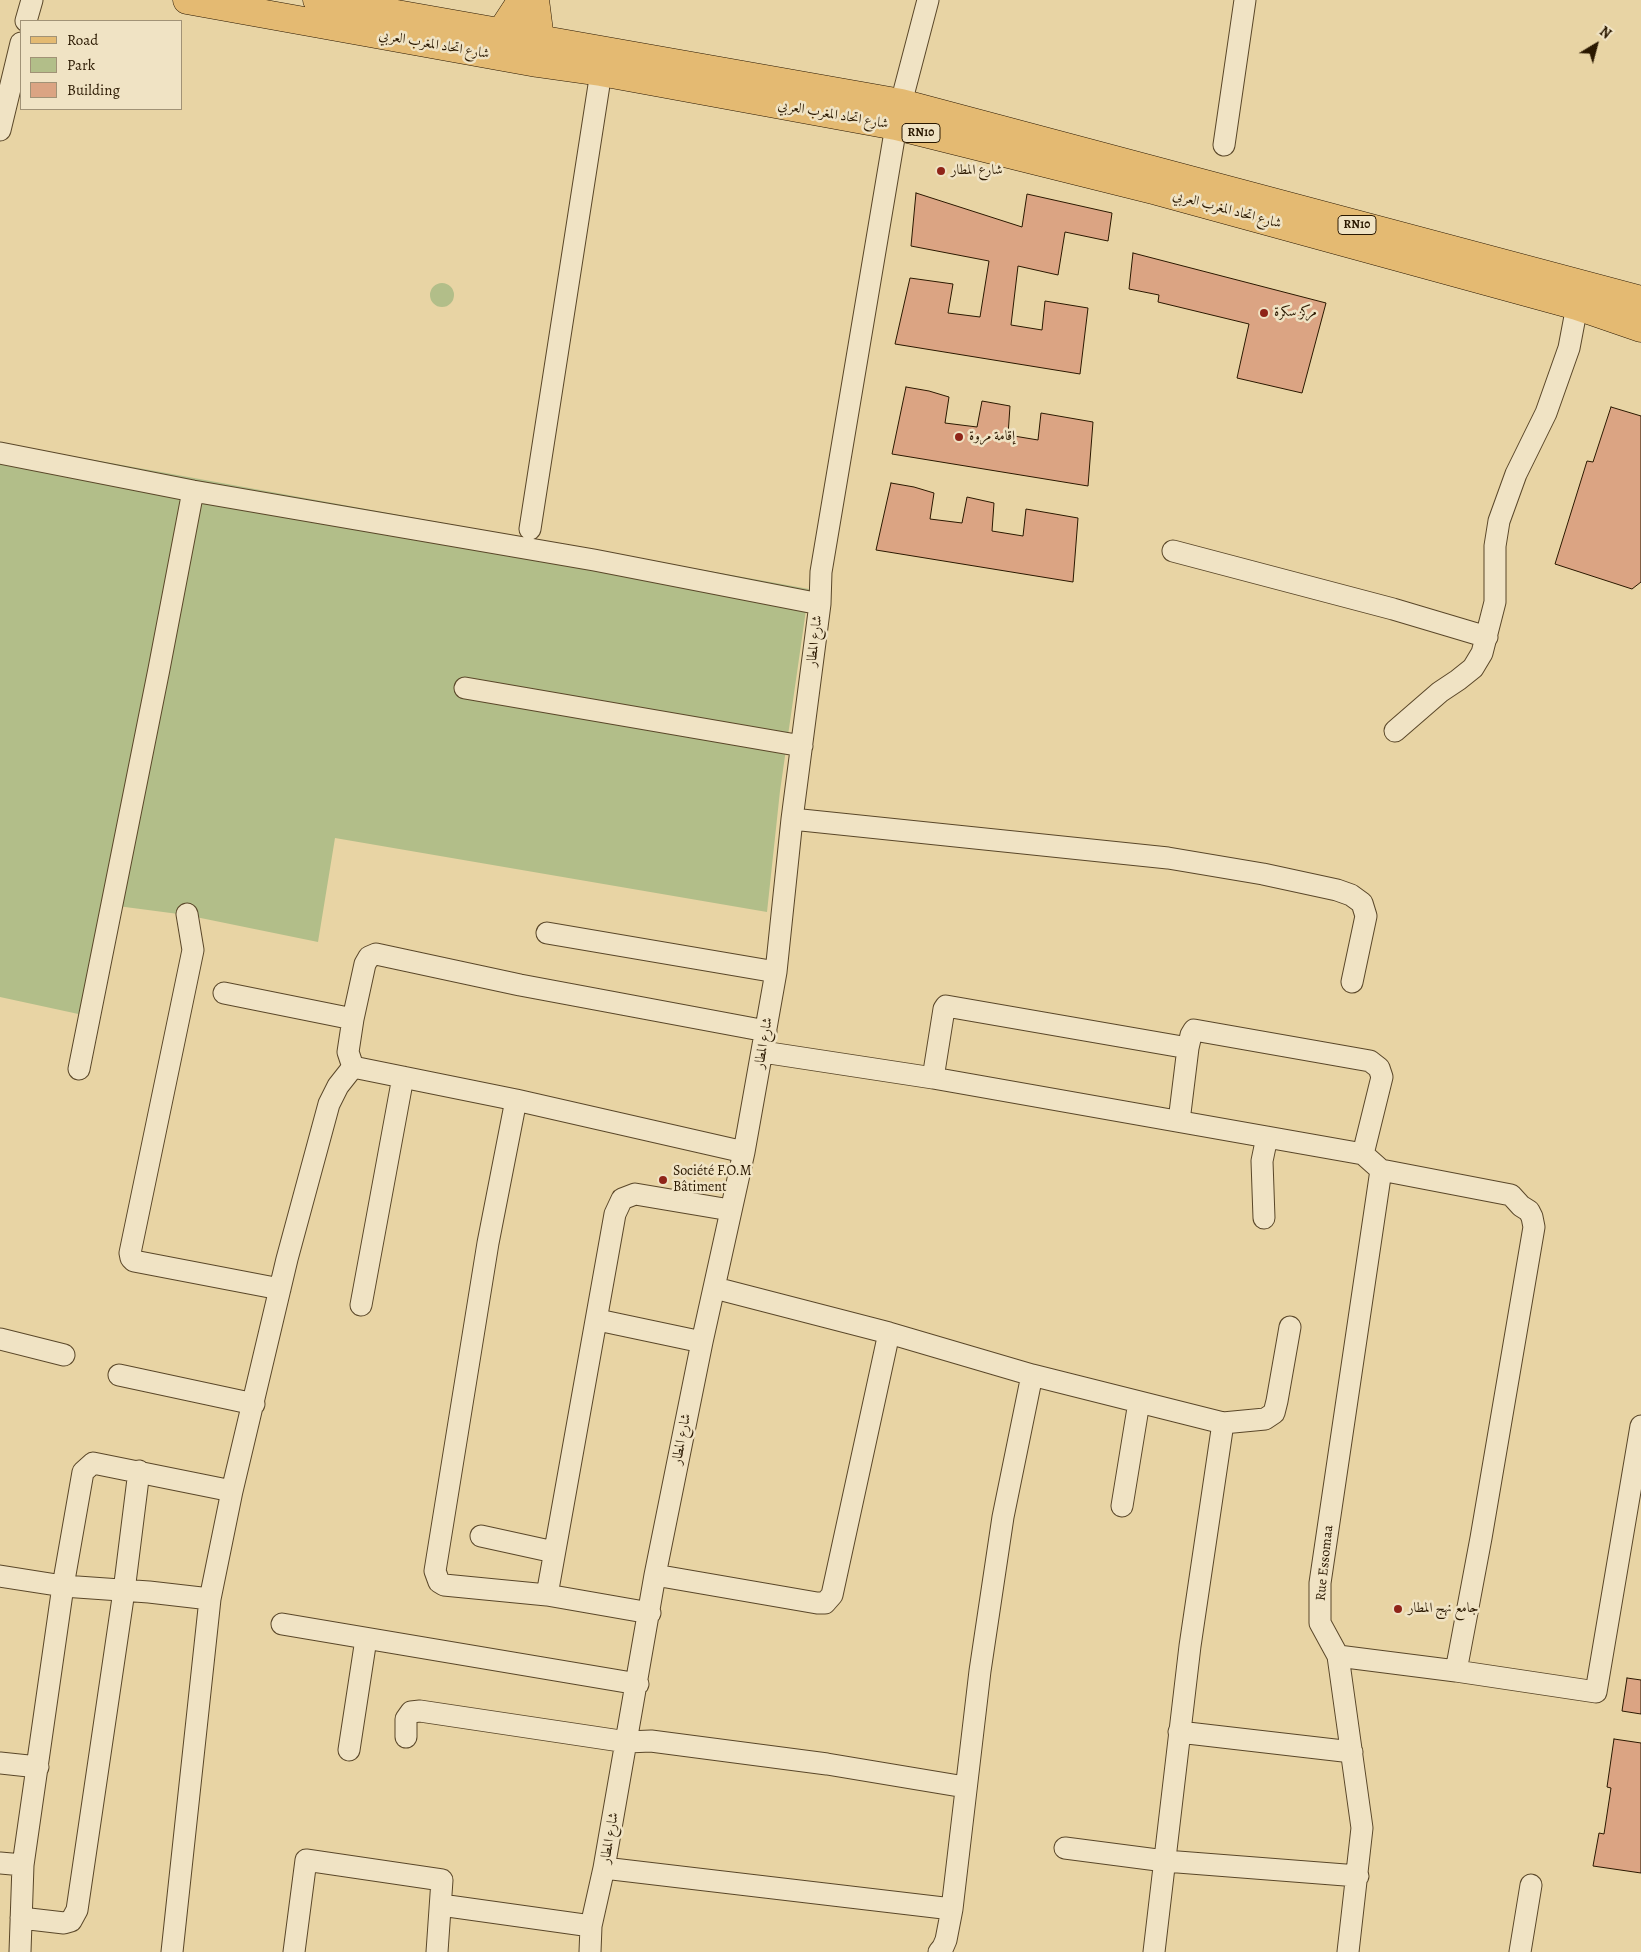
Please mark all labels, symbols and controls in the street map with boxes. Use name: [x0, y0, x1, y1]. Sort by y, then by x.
legend: [20, 20, 182, 110]
north arrow: [1571, 20, 1621, 70]
text: N: [1596, 22, 1615, 43]
street label: شارع اتحاد المغرب العربي: [377, 27, 491, 63]
text: Road: [67, 30, 98, 50]
text: Park: [67, 55, 95, 75]
text: Building: [67, 80, 120, 100]
street label: شارع اتحاد المغرب العربي: [776, 97, 890, 133]
road number: RN10: [902, 124, 940, 142]
place label: شارع المطار: [951, 163, 1003, 179]
marker: شارع المطار: [935, 165, 947, 177]
street label: شارع اتحاد المغرب العربي: [1171, 187, 1283, 233]
road number: RN10: [1338, 216, 1376, 234]
place label: مركز سكرة: [1274, 305, 1317, 321]
marker: مركز سكرة: [1258, 307, 1270, 319]
place label: إقامة مروة: [969, 429, 1015, 445]
marker: إقامة مروة: [953, 431, 965, 443]
street label: شارع المطار: [804, 614, 826, 668]
street label: شارع المطار: [751, 1016, 777, 1070]
place label: Société F.O.M Bâtiment: [673, 1164, 752, 1196]
marker: Société F.O.M Bâtiment: [657, 1174, 669, 1186]
street label: شارع المطار: [669, 1412, 695, 1466]
street label: Rue Essomaa: [1313, 1524, 1337, 1602]
place label: جامع نهج المطار: [1408, 1601, 1478, 1617]
marker: جامع نهج المطار: [1392, 1603, 1404, 1615]
street label: شارع المطار: [597, 1811, 623, 1865]

